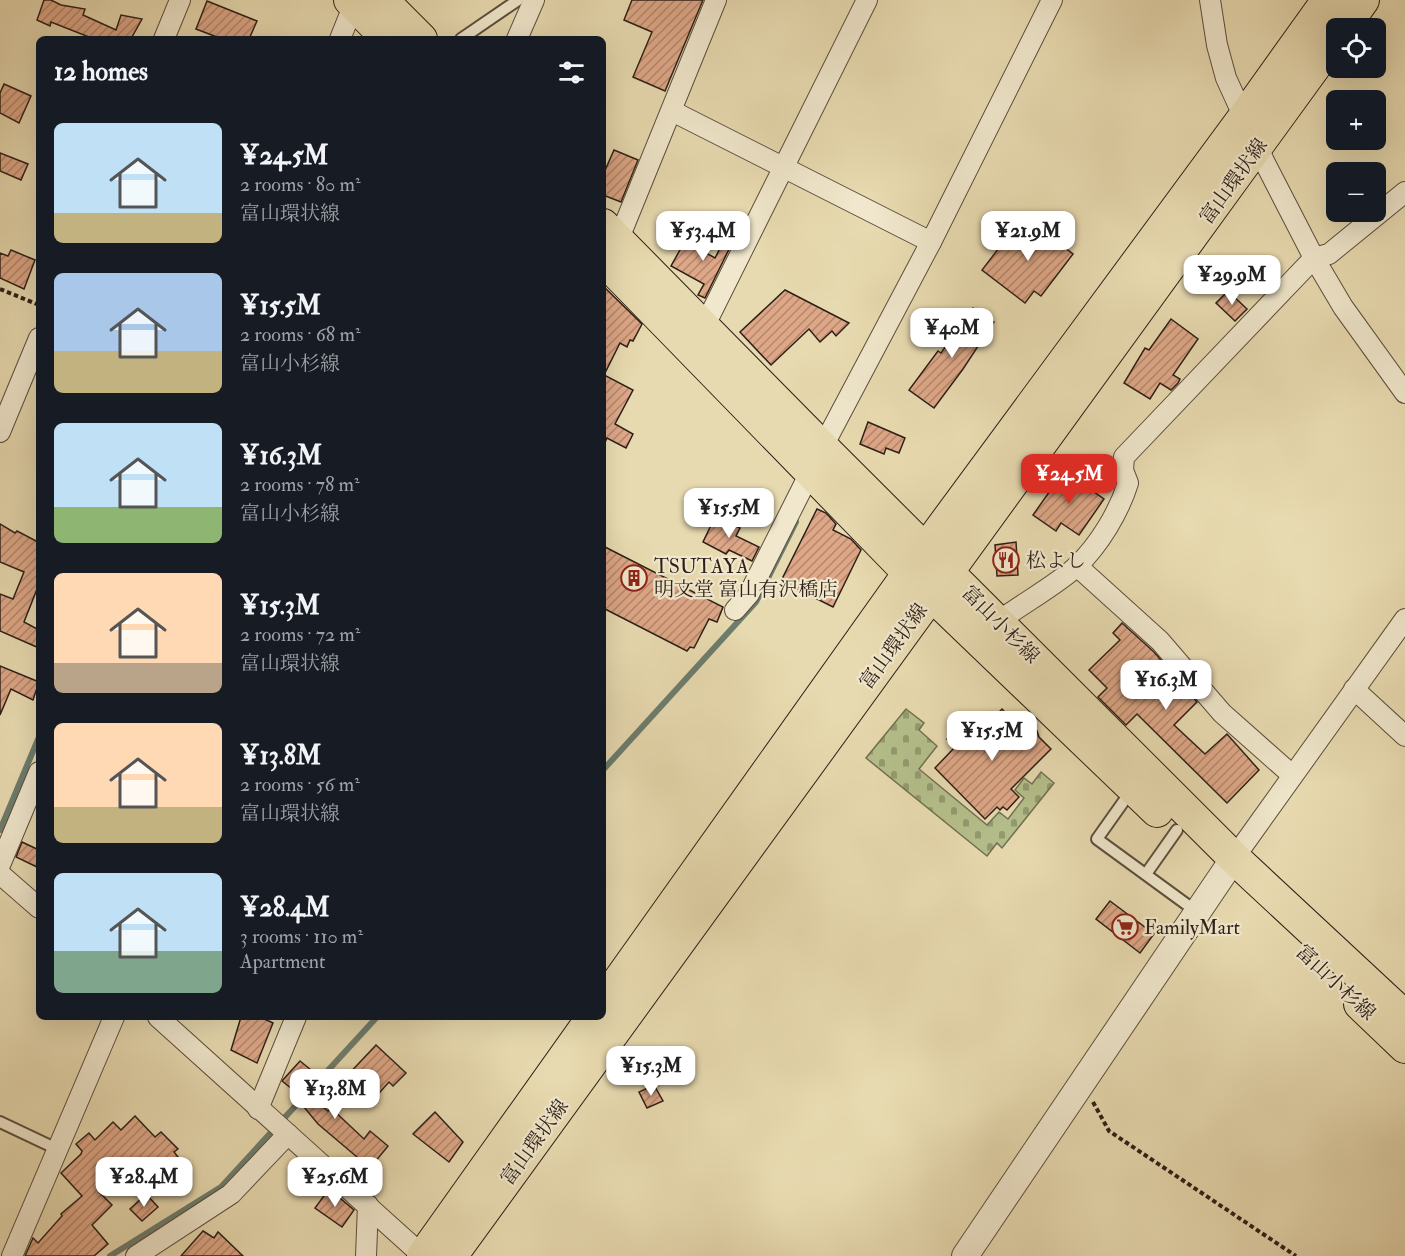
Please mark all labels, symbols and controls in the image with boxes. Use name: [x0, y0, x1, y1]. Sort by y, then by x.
map controls: [1326, 18, 1386, 222]
button: locate: [1326, 18, 1386, 78]
text: 12 homes: [54, 56, 148, 88]
icon: filters: [555, 56, 588, 89]
button: +: [1326, 90, 1386, 150]
street label: 富山環状線: [1194, 133, 1273, 229]
text: ¥24.5M: [240, 140, 329, 172]
icon: home: [102, 147, 174, 219]
button: −: [1326, 162, 1386, 222]
text: 2 rooms · 80 m²: [240, 172, 361, 197]
text: 富山環状線: [240, 201, 340, 226]
pin: ¥53.4M: [654, 211, 752, 262]
pin: ¥21.9M: [979, 211, 1077, 262]
text: ¥53.4M: [670, 218, 736, 243]
text: ¥21.9M: [995, 218, 1061, 243]
pin: ¥29.9M: [1183, 255, 1281, 306]
text: ¥29.9M: [1198, 262, 1266, 287]
text: ¥15.5M: [240, 290, 321, 322]
icon: home: [102, 297, 174, 369]
pin: ¥40M: [916, 308, 988, 359]
text: ¥40M: [924, 315, 980, 340]
text: 2 rooms · 68 m²: [240, 322, 361, 347]
text: 富山小杉線: [240, 351, 340, 376]
text: ¥16.3M: [240, 440, 322, 472]
icon: home: [102, 447, 174, 519]
pin: ¥24.5M: [1020, 454, 1118, 505]
text: ¥24.5M: [1035, 461, 1103, 486]
text: 2 rooms · 78 m²: [240, 472, 360, 497]
pin: ¥15.5M: [680, 488, 778, 539]
text: ¥15.5M: [698, 495, 760, 520]
text: 富山小杉線: [240, 501, 340, 526]
restaurant icon: 松よし: [991, 545, 1021, 575]
place label: 松よし: [1026, 548, 1086, 573]
place label: TSUTAYA 明文堂 富山有沢橋店: [654, 554, 838, 602]
building icon: TSUTAYA 明文堂 富山有沢橋店: [619, 563, 649, 593]
street label: 富山小杉線: [956, 580, 1045, 669]
text: ¥15.3M: [240, 590, 320, 622]
icon: home: [102, 597, 174, 669]
street label: 富山環状線: [854, 598, 933, 694]
text: 2 rooms · 72 m²: [240, 622, 360, 647]
text: 富山環状線: [240, 651, 340, 676]
pin: ¥16.3M: [1117, 660, 1215, 711]
text: ¥16.3M: [1134, 667, 1198, 692]
pin: ¥15.5M: [943, 711, 1041, 762]
text: ¥15.5M: [961, 718, 1023, 743]
text: ¥13.8M: [240, 740, 321, 772]
icon: home: [102, 747, 174, 819]
text: 2 rooms · 56 m²: [240, 772, 360, 797]
text: 富山環状線: [240, 801, 340, 826]
text: ¥28.4M: [240, 892, 330, 924]
icon: home: [102, 897, 174, 969]
supermarket icon: FamilyMart: [1110, 912, 1140, 942]
place label: FamilyMart: [1144, 915, 1240, 940]
text: 3 rooms · 110 m²: [240, 924, 363, 949]
street label: 富山小杉線: [1291, 939, 1381, 1026]
text: Apartment: [240, 949, 325, 974]
pin: ¥15.3M: [602, 1046, 700, 1097]
text: ¥15.3M: [620, 1053, 682, 1078]
pin: ¥13.8M: [286, 1069, 384, 1120]
text: ¥13.8M: [304, 1076, 366, 1101]
street label: 富山環状線: [495, 1094, 574, 1190]
pin: ¥28.4M: [95, 1157, 193, 1208]
pin: ¥25.6M: [286, 1157, 384, 1208]
text: ¥28.4M: [110, 1164, 178, 1189]
text: ¥25.6M: [302, 1164, 368, 1189]

